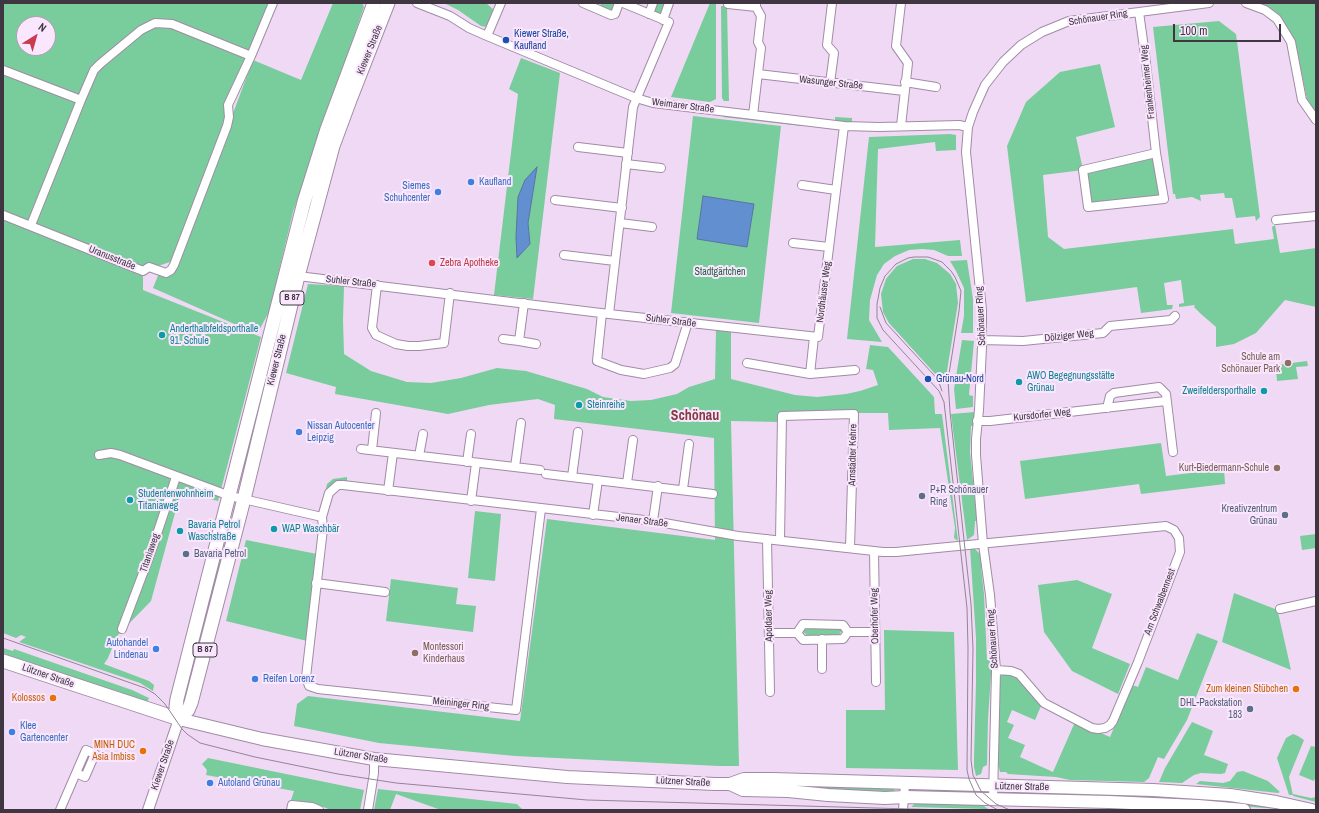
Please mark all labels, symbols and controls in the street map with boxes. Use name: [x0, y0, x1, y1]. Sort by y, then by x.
street label: Schönauer Ring: [1068, 7, 1128, 29]
north arrow: [16, 16, 56, 56]
scale bar: [1175, 16, 1283, 42]
text: N: [36, 20, 49, 35]
street label: Kiewer Straße: [355, 23, 385, 77]
text: 100 m: [1180, 23, 1207, 39]
place label: Kiewer Straße, Kaufland: [514, 28, 569, 52]
marker: Kiewer Straße, Kaufland: [501, 35, 511, 45]
street label: Frankenheimer Weg: [1138, 44, 1158, 120]
street label: Wasunger Straße: [799, 74, 863, 92]
street label: Weimarer Straße: [651, 96, 715, 116]
place label: Kaufland: [479, 176, 511, 188]
marker: Kaufland: [466, 177, 476, 187]
place label: Siemes Schuhcenter: [384, 180, 430, 204]
marker: Siemes Schuhcenter: [433, 187, 443, 197]
street label: Uranusstraße: [87, 243, 137, 273]
place label: Zebra Apotheke: [440, 257, 498, 269]
marker: Zebra Apotheke: [427, 258, 437, 268]
street label: Nordhäuser Weg: [814, 261, 834, 323]
park label: Stadtgärtchen: [694, 266, 746, 278]
street label: Suhler Straße: [325, 273, 377, 291]
street label: Schönauer Ring: [973, 286, 989, 346]
road number: B 87: [280, 291, 304, 305]
street label: Suhler Straße: [645, 312, 697, 330]
place label: Anderthalbfeldsporthalle 91. Schule: [170, 323, 258, 346]
street label: Dölziger Weg: [1044, 327, 1094, 345]
marker: Anderthalbfeldsporthalle 91. Schule: [157, 330, 167, 340]
street label: Kiewer Straße: [265, 333, 289, 387]
place label: Schule am Schönauer Park: [1221, 351, 1280, 374]
marker: Schule am Schönauer Park: [1283, 358, 1293, 368]
place label: AWO Begegnungsstätte Grünau: [1027, 370, 1115, 394]
place label: Grünau-Nord: [936, 373, 984, 385]
marker: Grünau-Nord: [923, 374, 933, 384]
marker: AWO Begegnungsstätte Grünau: [1014, 377, 1024, 387]
place label: Zweifeldersporthalle: [1182, 385, 1256, 397]
marker: Zweifeldersporthalle: [1259, 386, 1269, 396]
place label: Steinreihe: [587, 399, 625, 411]
marker: Steinreihe: [574, 400, 584, 410]
street label: Kursdorfer Weg: [1013, 406, 1071, 424]
district label: Schönau: [671, 408, 719, 424]
place label: Nissan Autocenter Leipzig: [307, 420, 374, 444]
street label: Arnstädter Kehre: [846, 424, 860, 486]
marker: Nissan Autocenter Leipzig: [294, 427, 304, 437]
place label: Kurt-Biedermann-Schule: [1179, 462, 1269, 474]
marker: Kurt-Biedermann-Schule: [1272, 463, 1282, 473]
place label: P+R Schönauer Ring: [930, 484, 988, 508]
place label: Studentenwohnheim Titaniaweg: [138, 488, 213, 512]
marker: P+R Schönauer Ring: [917, 491, 927, 501]
marker: Studentenwohnheim Titaniaweg: [125, 495, 135, 505]
place label: Kreativzentrum Grünau: [1221, 503, 1277, 526]
marker: Kreativzentrum Grünau: [1280, 510, 1290, 520]
street label: Jenaer Straße: [615, 512, 669, 530]
place label: Bavaria Petrol Waschstraße: [188, 519, 240, 542]
place label: WAP Waschbär: [282, 523, 339, 535]
marker: WAP Waschbär: [269, 524, 279, 534]
marker: Bavaria Petrol Waschstraße: [175, 526, 185, 536]
street label: Titaniaweg: [138, 532, 162, 574]
place label: Bavaria Petrol: [194, 548, 246, 560]
marker: Bavaria Petrol: [181, 549, 191, 559]
street label: Am Schwalbennest: [1142, 567, 1178, 637]
street label: Oberhofer Weg: [869, 588, 881, 644]
street label: Apoldaer Weg: [763, 590, 775, 642]
street label: Schönauer Ring: [985, 609, 1001, 669]
place label: Autohandel Lindenau: [107, 637, 148, 660]
place label: Montessori Kinderhaus: [423, 641, 465, 664]
road number: B 87: [193, 643, 217, 657]
marker: Autohandel Lindenau: [151, 644, 161, 654]
marker: Montessori Kinderhaus: [410, 648, 420, 658]
street label: Lützner Straße: [20, 661, 76, 691]
place label: Reifen Lorenz: [263, 673, 315, 685]
marker: Reifen Lorenz: [250, 674, 260, 684]
place label: Zum kleinen Stübchen: [1206, 683, 1288, 695]
marker: Zum kleinen Stübchen: [1291, 684, 1301, 694]
place label: Kolossos: [12, 692, 45, 704]
marker: Kolossos: [48, 693, 58, 703]
street label: Meininger Ring: [432, 695, 490, 713]
place label: DHL-Packstation 183: [1180, 697, 1242, 720]
marker: DHL-Packstation 183: [1245, 704, 1255, 714]
place label: Klee Gartencenter: [20, 720, 68, 744]
marker: Klee Gartencenter: [7, 727, 17, 737]
street label: Kiewer Straße: [149, 738, 177, 792]
place label: MINH DUC Asia Imbiss: [92, 739, 135, 762]
marker: MINH DUC Asia Imbiss: [138, 746, 148, 756]
street label: Lützner Straße: [333, 746, 389, 766]
street label: Lützner Straße: [656, 775, 710, 789]
place label: Autoland Grünau: [218, 777, 280, 789]
marker: Autoland Grünau: [205, 778, 215, 788]
street label: Lützner Straße: [995, 781, 1049, 793]

